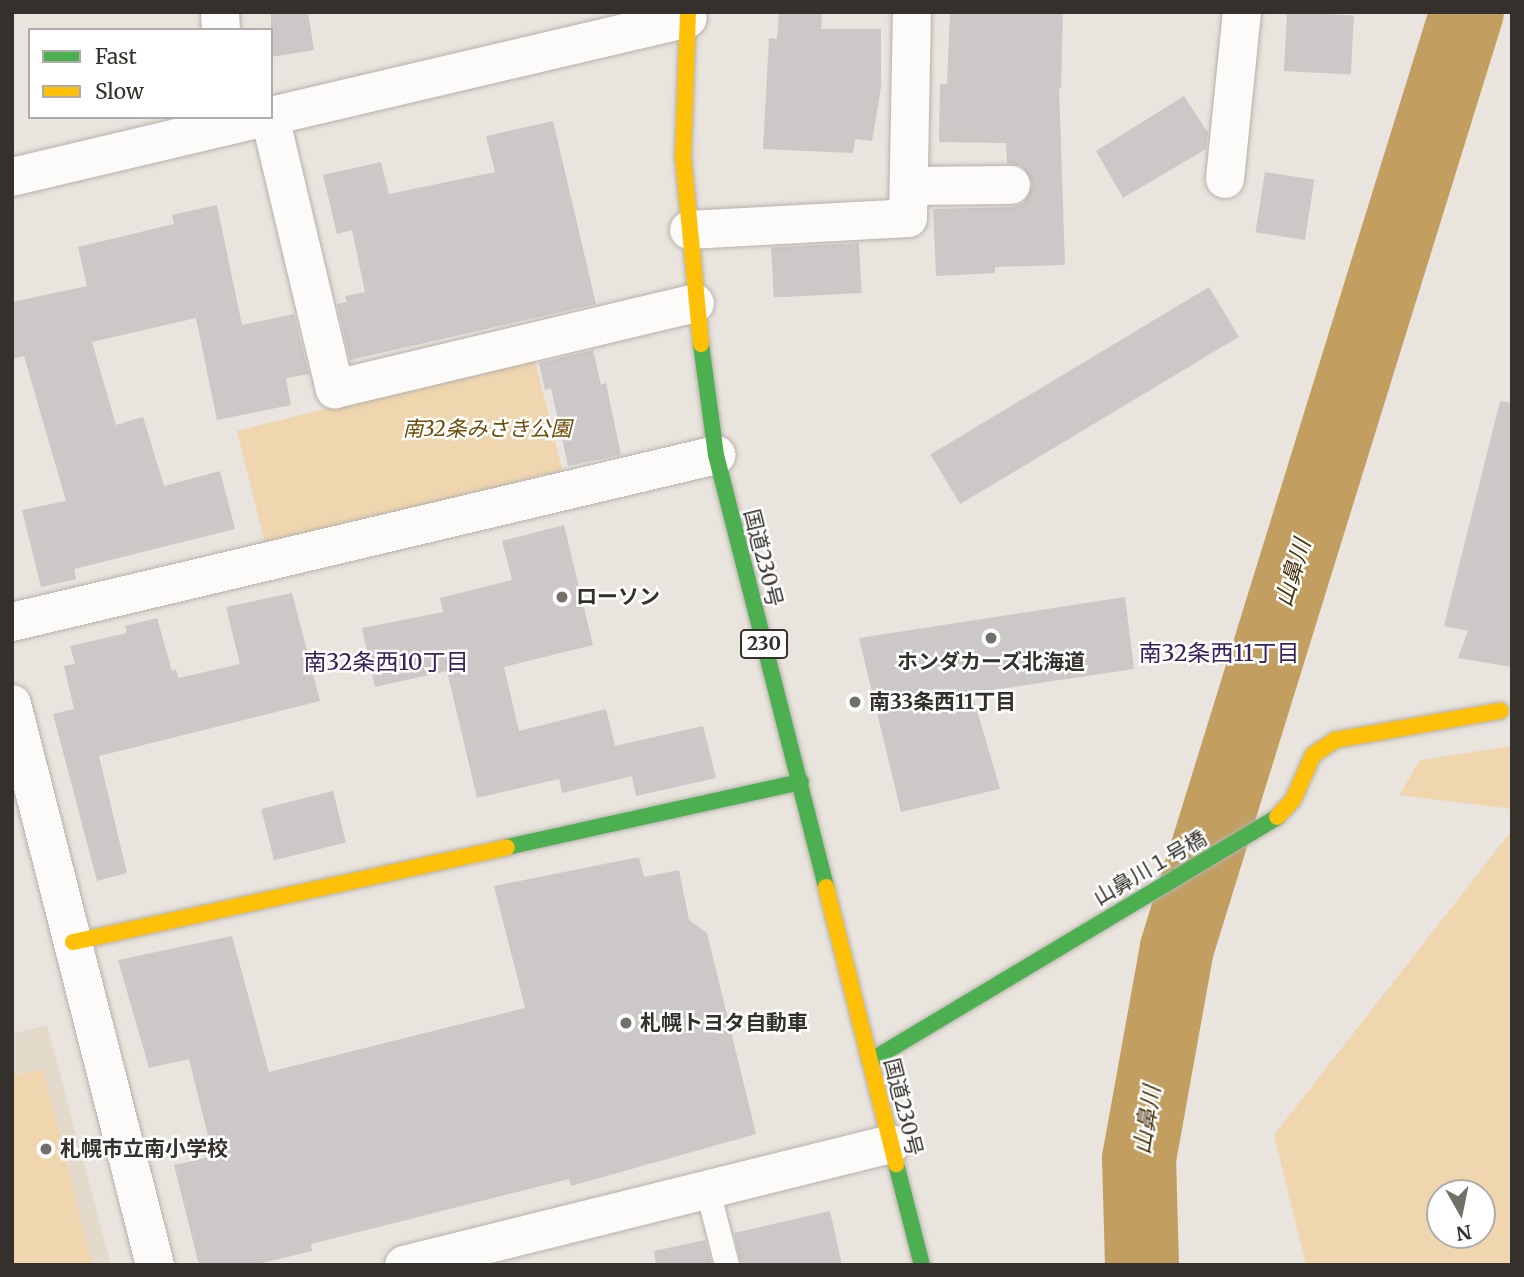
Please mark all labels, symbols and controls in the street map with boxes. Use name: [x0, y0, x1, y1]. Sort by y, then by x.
legend: [28, 28, 273, 119]
text: Fast: [95, 43, 137, 70]
text: Slow: [95, 78, 144, 105]
park label: 南32条みさき公園: [402, 416, 572, 442]
street label: 国道230号: [739, 506, 787, 610]
water label: 山鼻川: [1270, 536, 1316, 610]
place label: ローソン: [576, 584, 660, 610]
marker: ローソン: [554, 589, 570, 605]
road number: 230: [740, 628, 788, 660]
marker: ホンダカーズ北海道: [983, 630, 999, 646]
district label: 南32条西11丁目: [1138, 639, 1300, 667]
district label: 南32条西10丁目: [303, 648, 469, 676]
place label: ホンダカーズ北海道: [897, 649, 1085, 675]
place label: 南33条西11丁目: [869, 689, 1016, 715]
marker: 南33条西11丁目: [847, 694, 863, 710]
street label: 山鼻川１号橋: [1089, 826, 1211, 910]
place label: 札幌トヨタ自動車: [640, 1010, 808, 1036]
marker: 札幌トヨタ自動車: [618, 1015, 634, 1031]
street label: 国道230号: [879, 1055, 927, 1159]
water label: 山鼻川: [1128, 1084, 1166, 1156]
place label: 札幌市立南小学校: [60, 1136, 228, 1162]
marker: 札幌市立南小学校: [38, 1141, 54, 1157]
north arrow: [1426, 1179, 1496, 1249]
text: N: [1455, 1220, 1473, 1246]

